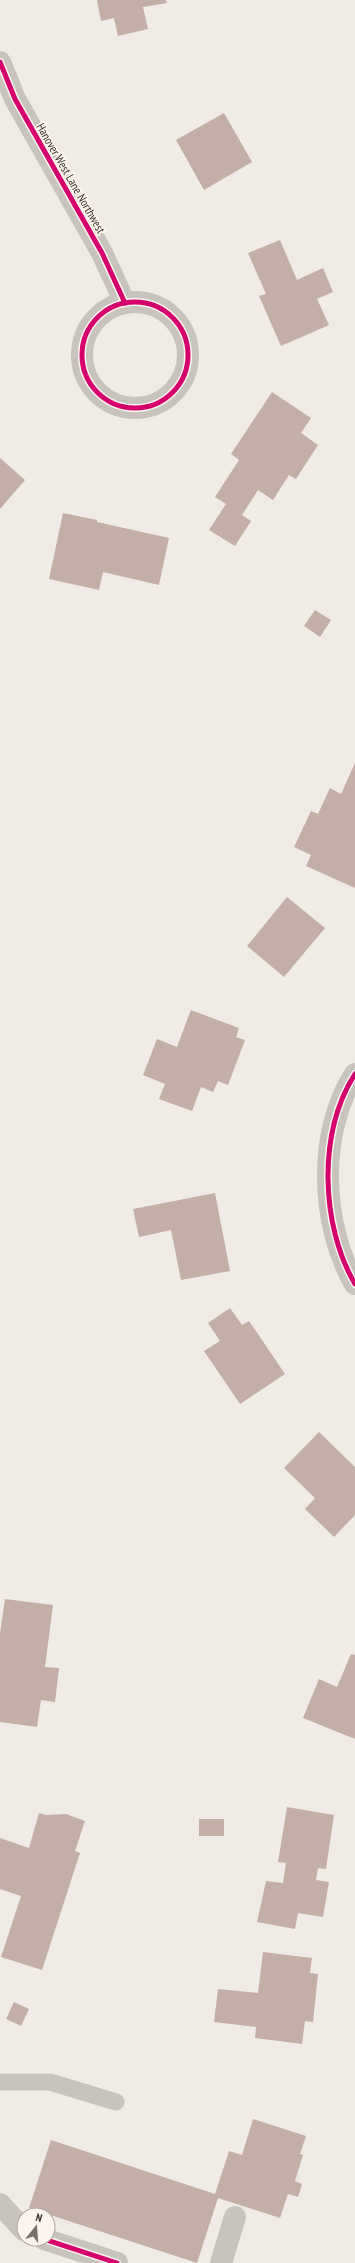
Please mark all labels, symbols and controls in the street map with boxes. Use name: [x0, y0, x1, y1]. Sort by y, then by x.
street label: Hanover West Lane Northwest: [33, 120, 109, 236]
north arrow: [16, 2207, 56, 2247]
text: N: [34, 2210, 44, 2225]

